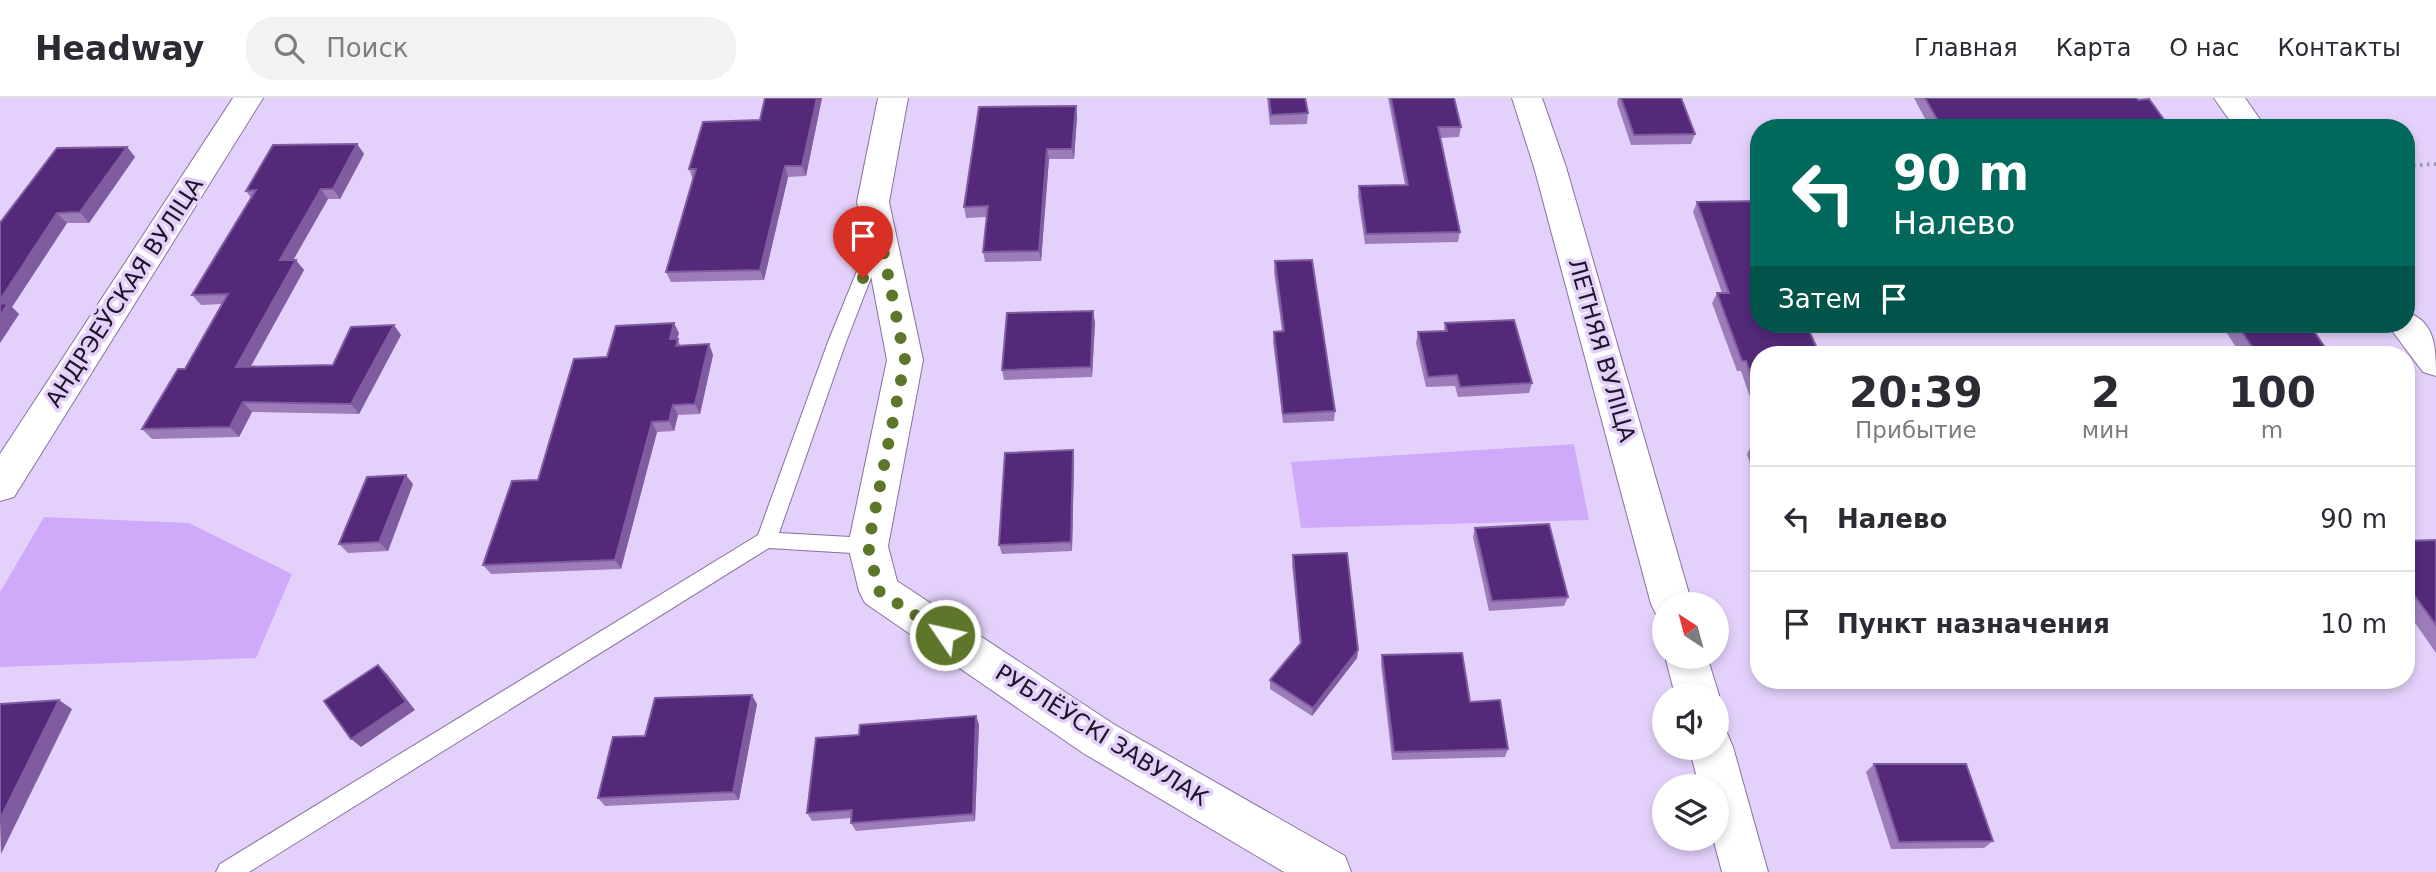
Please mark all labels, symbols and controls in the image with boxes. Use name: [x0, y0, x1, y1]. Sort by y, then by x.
search box: [246, 17, 736, 80]
text: Headway: [35, 29, 204, 68]
icon: search: [270, 29, 308, 67]
text: Поиск: [326, 33, 409, 63]
text: Главная: [1914, 34, 2018, 62]
text: Карта: [2056, 34, 2131, 62]
text: О нас: [2169, 34, 2239, 62]
text: Контакты: [2277, 34, 2401, 62]
text: 90 m: [1893, 145, 2029, 202]
icon: left: [1778, 147, 1869, 238]
street label: АНДРЭЕЎСКАЯ ВУЛІЦА: [39, 172, 208, 412]
text: Налево: [1893, 204, 2015, 242]
pin: [833, 206, 893, 278]
icon: arrive: [844, 217, 882, 255]
street label: ЛЕТНЯЯ ВУЛІЦА: [1563, 255, 1641, 445]
icon: arrive: [1875, 280, 1913, 318]
text: Затем: [1778, 284, 1861, 314]
text: 20:39: [1849, 368, 1983, 417]
text: 2: [2091, 368, 2120, 417]
text: 100: [2228, 368, 2316, 417]
text: Прибытие: [1855, 417, 1977, 443]
text: мин: [2082, 417, 2129, 443]
text: m: [2261, 417, 2283, 443]
icon: left: [1778, 500, 1816, 538]
text: Налево: [1837, 504, 1947, 534]
text: 90 m: [2320, 504, 2387, 534]
north arrow: [1652, 592, 1729, 668]
map controls: [1652, 592, 1729, 851]
position arrow: [908, 598, 982, 672]
icon: arrive: [1778, 605, 1816, 643]
text: Пункт назначения: [1837, 609, 2110, 639]
text: 10 m: [2320, 609, 2387, 639]
street label: РУБЛЁЎСКІ ЗАВУЛАК: [991, 658, 1214, 811]
button: sound: [1652, 683, 1729, 760]
button: layers: [1652, 774, 1729, 851]

